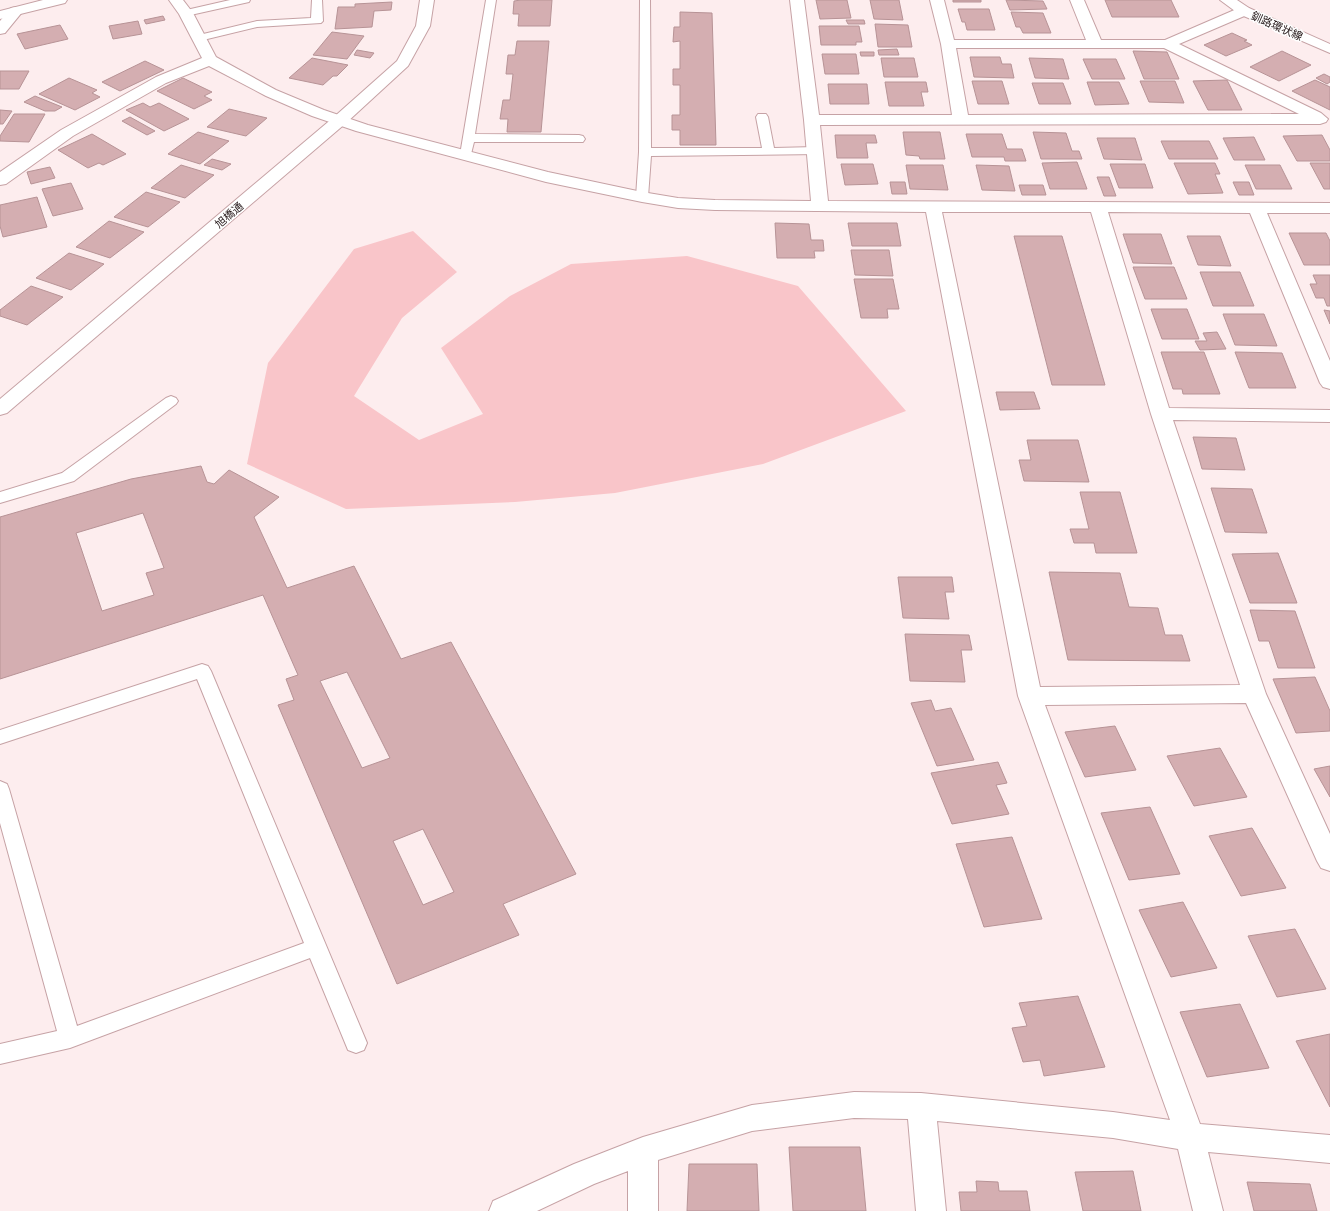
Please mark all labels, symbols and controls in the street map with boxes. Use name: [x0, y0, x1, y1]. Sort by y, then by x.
street label: 釧路環状線: [1249, 8, 1305, 44]
street label: 旭橋通: [211, 198, 246, 231]

